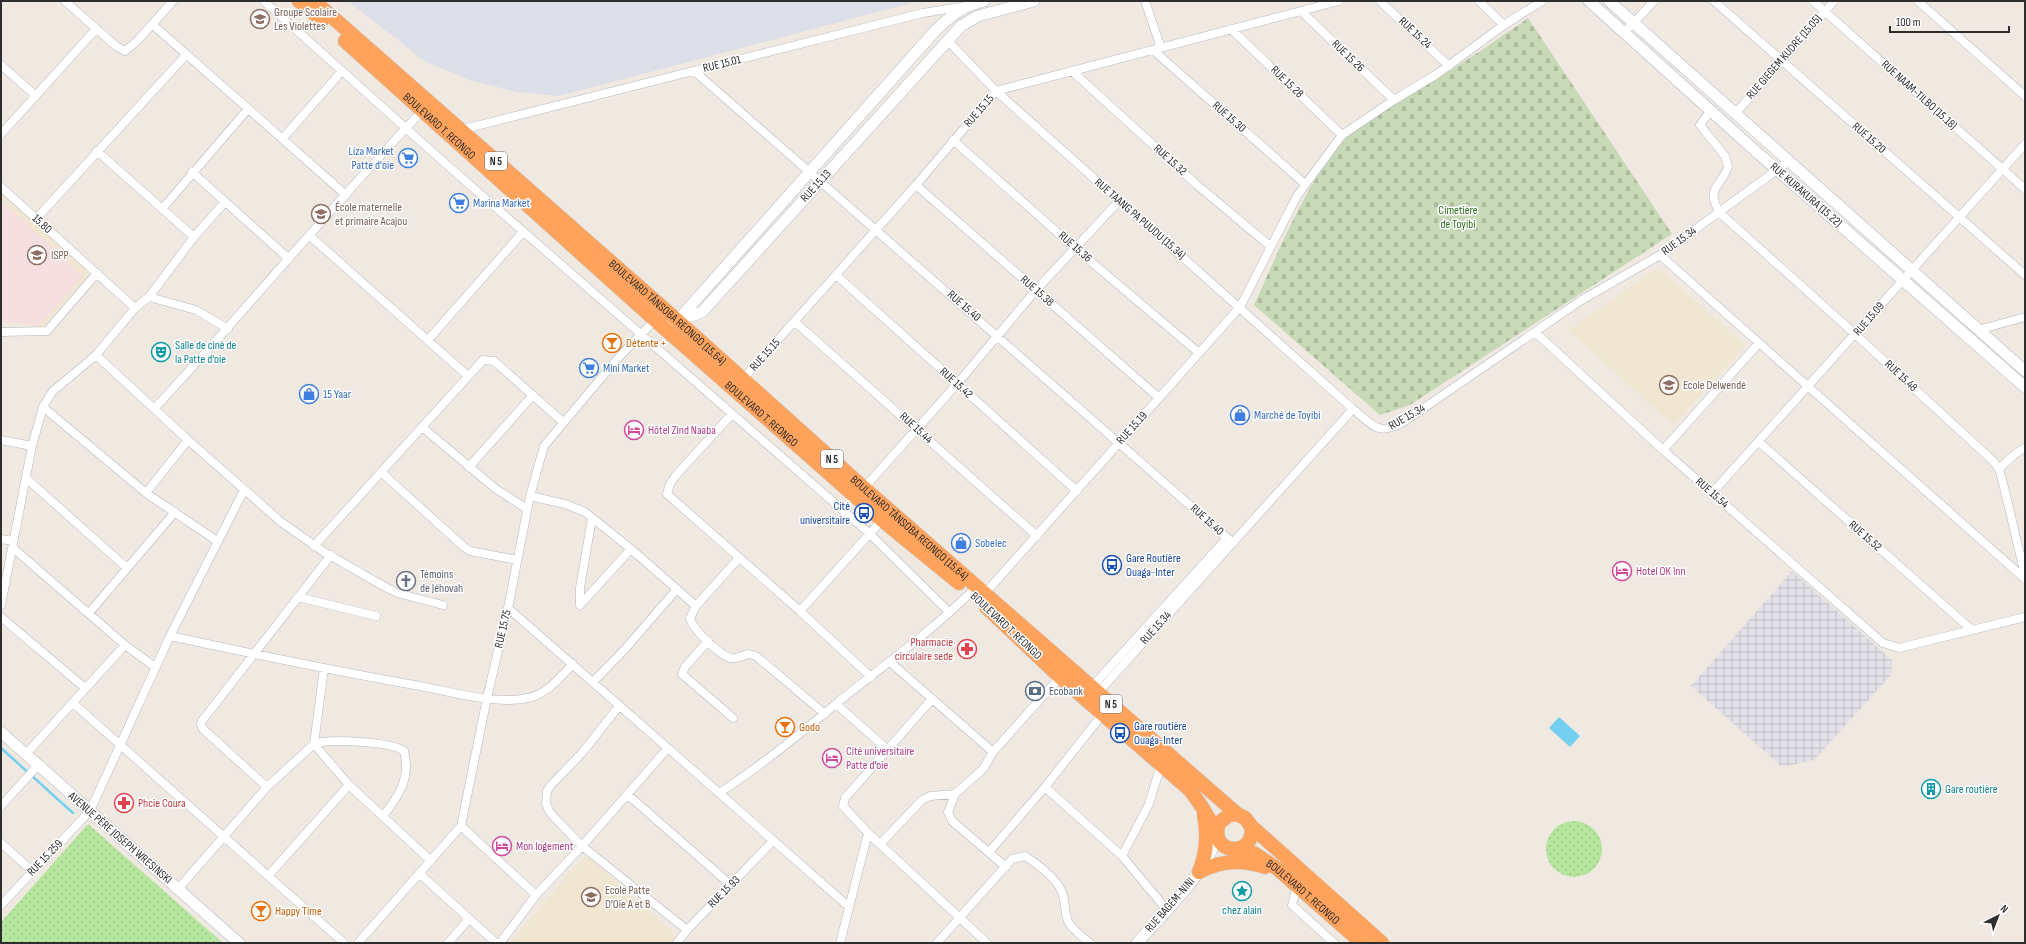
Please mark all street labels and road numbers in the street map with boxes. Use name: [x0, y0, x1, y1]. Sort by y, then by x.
street label: RUE GIEGEM KUDRE (15.05): [1743, 12, 1825, 102]
street label: RUE 15.24: [1395, 14, 1435, 52]
street label: RUE 15.26: [1328, 37, 1368, 75]
street label: RUE 15.01: [701, 52, 743, 76]
street label: RUE NAAM-TILBO (15.18): [1878, 57, 1960, 133]
street label: RUE 15.28: [1267, 63, 1307, 101]
street label: BOULEVARD T. REONGO: [400, 89, 479, 163]
street label: RUE 15.15: [961, 91, 997, 131]
street label: RUE 15.30: [1209, 98, 1249, 136]
street label: RUE 15.20: [1849, 119, 1889, 157]
street label: RUE 15.32: [1150, 141, 1190, 179]
road number: N 5: [485, 152, 507, 170]
street label: RUE KURAKURA (15.22): [1767, 160, 1845, 230]
street label: RUE 15.13: [797, 167, 835, 205]
street label: RUE TAANG PA PUUDU (15.34): [1091, 175, 1189, 263]
street label: 15.80: [29, 211, 55, 237]
street label: RUE 15.34: [1659, 223, 1699, 259]
street label: RUE 15.36: [1055, 228, 1095, 266]
street label: BOULEVARD TÂNSOBA REONGO (15.64): [606, 256, 729, 368]
street label: RUE 15.38: [1017, 272, 1057, 310]
street label: RUE 15.40: [944, 287, 984, 325]
street label: RUE 15.09: [1850, 299, 1888, 339]
street label: RUE 15.15: [746, 335, 784, 374]
street label: RUE 15.48: [1881, 357, 1921, 395]
street label: RUE 15.42: [936, 364, 976, 402]
street label: BOULEVARD T. REONGO: [722, 378, 801, 450]
street label: RUE 15.34: [1386, 401, 1428, 433]
street label: RUE 15.19: [1113, 408, 1151, 448]
street label: RUE 15.44: [896, 409, 936, 447]
road number: N 5: [821, 450, 843, 468]
street label: BOULEVARD TÂNSOBA REONGO (15.64): [847, 472, 972, 583]
street label: RUE 15.54: [1692, 474, 1732, 512]
street label: RUE 15.40: [1187, 501, 1227, 539]
street label: RUE 15.52: [1845, 517, 1885, 555]
street label: BOULEVARD T. REONGO: [967, 589, 1045, 663]
street label: RUE 15.75: [491, 608, 515, 650]
street label: RUE 15.34: [1137, 608, 1175, 648]
road number: N 5: [1100, 695, 1122, 713]
street label: AVENUE PÈRE JOSEPH WRESINSKI: [64, 788, 175, 887]
street label: RUE 15.259: [24, 837, 66, 879]
street label: BOULEVARD T. REONGO: [1263, 856, 1343, 928]
street label: RUE 15.93: [705, 873, 743, 911]
street label: RUE BAGEM-NINI: [1142, 874, 1198, 936]

